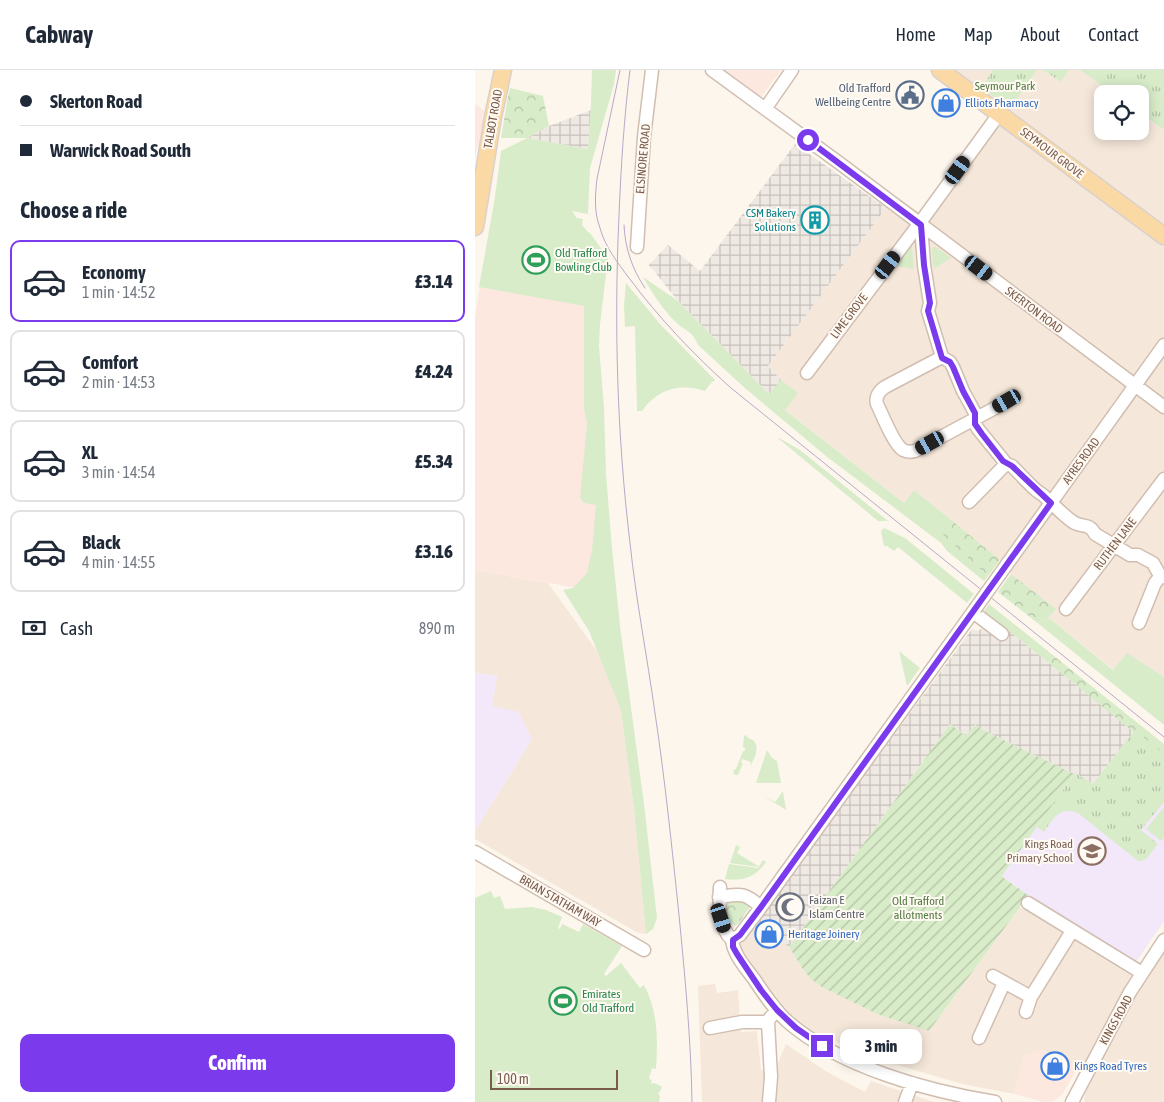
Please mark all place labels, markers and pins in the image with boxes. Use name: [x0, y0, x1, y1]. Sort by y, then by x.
public building icon: Old Trafford Wellbeing Centre: [895, 80, 925, 110]
place label: Old Trafford Wellbeing Centre: [815, 81, 891, 109]
shop icon: Elliots Pharmacy: [931, 88, 961, 118]
place label: Elliots Pharmacy: [965, 96, 1039, 110]
building icon: CSM Bakery Solutions: [800, 205, 830, 235]
place label: CSM Bakery Solutions: [746, 206, 796, 234]
sports icon: Old Trafford Bowling Club: [521, 245, 551, 275]
place label: Old Trafford Bowling Club: [555, 246, 612, 274]
school or university icon: Kings Road Primary School: [1077, 836, 1107, 866]
place label: Kings Road Primary School: [1007, 837, 1074, 865]
mosque icon: Faizan E Islam Centre: [775, 892, 805, 922]
place label: Faizan E Islam Centre: [809, 893, 864, 921]
shop icon: Heritage Joinery: [754, 919, 784, 949]
place label: Heritage Joinery: [788, 927, 860, 941]
sports icon: Emirates Old Trafford: [548, 986, 578, 1016]
place label: Emirates Old Trafford: [582, 987, 634, 1015]
shop icon: Kings Road Tyres: [1040, 1051, 1070, 1081]
place label: Kings Road Tyres: [1074, 1059, 1147, 1073]

